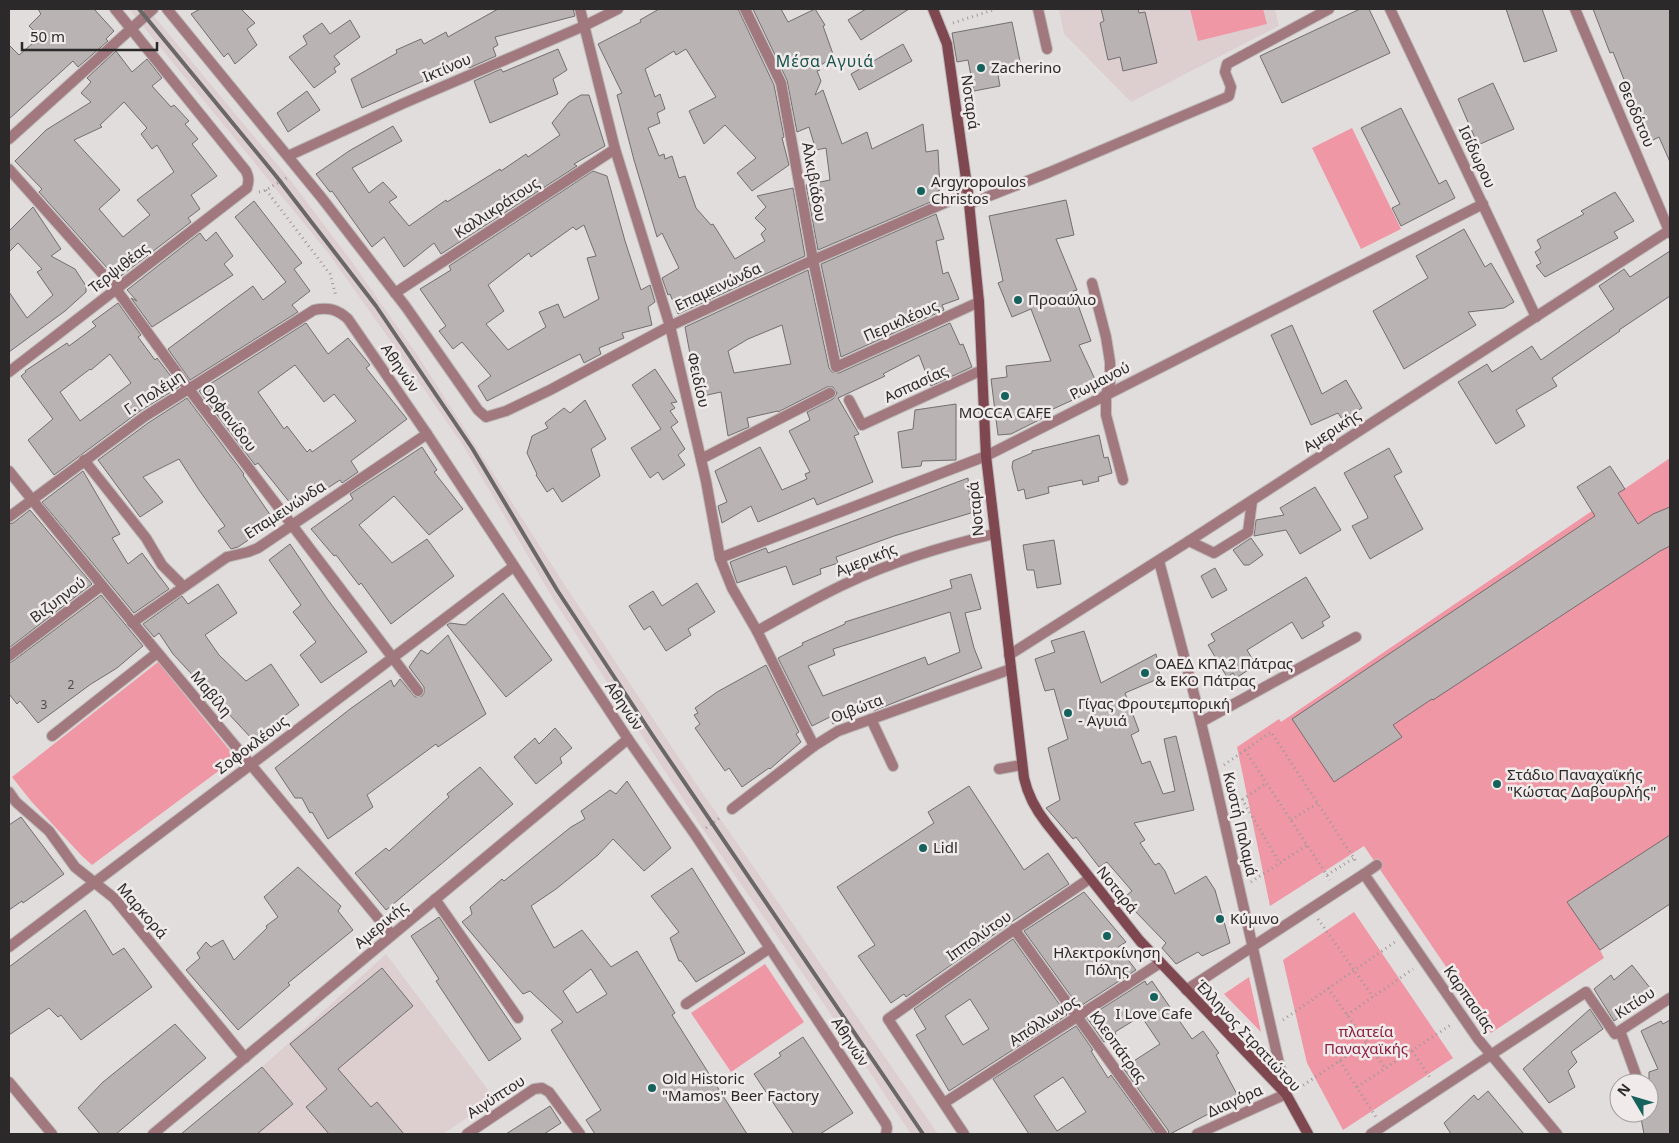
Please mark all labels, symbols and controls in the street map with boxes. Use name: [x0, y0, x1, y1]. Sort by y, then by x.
scale bar: [22, 20, 158, 52]
text: 50 m: [30, 26, 65, 46]
street label: Ικτίνου: [419, 48, 474, 86]
district label: Μέσα Αγυιά: [776, 50, 874, 72]
place label: Zacherino: [991, 57, 1061, 77]
marker: Zacherino: [975, 62, 987, 74]
street label: Νοταρά: [957, 73, 985, 131]
street label: Θεοδότου: [1614, 77, 1660, 150]
street label: Ισίδωρου: [1455, 122, 1501, 191]
street label: Αλκιβιάδου: [798, 141, 832, 223]
place label: Argyropoulos Christos: [931, 171, 1026, 208]
street label: Καλλικράτους: [450, 172, 543, 242]
marker: Argyropoulos Christos: [915, 185, 927, 197]
street label: Τερψιθέας: [84, 237, 153, 297]
street label: Επαμεινώνδα: [671, 257, 765, 315]
place label: Προαύλιο: [1028, 289, 1096, 309]
marker: Προαύλιο: [1012, 294, 1024, 306]
street label: Περικλέους: [860, 295, 941, 346]
street label: Αθηνών: [377, 339, 425, 396]
street label: Φειδίου: [683, 350, 715, 409]
street label: Ρωμανού: [1066, 356, 1133, 404]
street label: Ασπασίας: [881, 360, 951, 407]
street label: Γ. Πολέμη: [120, 365, 187, 419]
street label: Ορφανίδου: [198, 379, 262, 455]
marker: MOCCA CAFE: [999, 390, 1011, 402]
place label: MOCCA CAFE: [959, 402, 1051, 422]
street label: Αμερικής: [1299, 404, 1364, 456]
street label: Επαμεινώνδα: [240, 475, 330, 543]
street label: Νοταρά: [962, 480, 988, 538]
street label: Αμερικής: [832, 538, 899, 580]
street label: Βιζυηνού: [25, 572, 89, 627]
place label: ΟΑΕΔ ΚΠΑ2 Πάτρας & ΕΚΟ Πάτρας: [1155, 653, 1293, 690]
street label: Μαβίλη: [187, 666, 237, 720]
marker: ΟΑΕΔ ΚΠΑ2 Πάτρας & ΕΚΟ Πάτρας: [1139, 667, 1151, 679]
house number: 2: [68, 676, 75, 693]
street label: Αθηνών: [601, 677, 649, 734]
street label: Οιβώτα: [828, 689, 886, 727]
place label: Γίγας Φρουτεμπορική - Αγυιά: [1078, 693, 1230, 730]
house number: 3: [41, 696, 48, 713]
marker: Γίγας Φρουτεμπορική - Αγυιά: [1062, 707, 1074, 719]
street label: Σοφοκλέους: [211, 710, 292, 778]
place label: Στάδιο Παναχαϊκής "Κώστας Δαβουρλής": [1507, 764, 1656, 801]
street label: Κωστή Παλαμά: [1219, 770, 1263, 879]
marker: Στάδιο Παναχαϊκής "Κώστας Δαβουρλής": [1491, 778, 1503, 790]
place label: Lidl: [933, 837, 958, 857]
marker: Lidl: [917, 842, 929, 854]
street label: Νοταρά: [1093, 862, 1143, 918]
street label: Μαρκορά: [113, 878, 173, 943]
street label: Αμερικής: [349, 896, 411, 953]
street label: Ιππολύτου: [942, 905, 1015, 965]
place label: Κύμινο: [1230, 908, 1279, 928]
marker: Κύμινο: [1214, 913, 1226, 925]
marker: Ηλεκτροκίνηση Πόλης: [1101, 930, 1113, 942]
place label: Ηλεκτροκίνηση Πόλης: [1053, 942, 1161, 979]
street label: Καρπασίας: [1440, 961, 1500, 1036]
street label: Έλληνος Στρατιώτου: [1192, 975, 1306, 1096]
street label: Κιτίου: [1611, 982, 1658, 1023]
street label: Απόλλωνος: [1005, 990, 1082, 1050]
marker: I Love Cafe: [1148, 991, 1160, 1003]
place label: I Love Cafe: [1115, 1003, 1193, 1023]
street label: Κλεοπάτρας: [1086, 1006, 1152, 1087]
street label: Αθηνών: [828, 1013, 874, 1070]
park label: πλατεία Παναχαϊκής: [1324, 1021, 1408, 1058]
place label: Old Historic "Mamos" Beer Factory: [662, 1068, 819, 1105]
street label: Αιγύπτου: [462, 1070, 528, 1122]
north arrow: [1609, 1073, 1659, 1123]
street label: Διαγόρα: [1204, 1079, 1266, 1121]
text: N: [1612, 1079, 1634, 1100]
marker: Old Historic "Mamos" Beer Factory: [646, 1082, 658, 1094]

